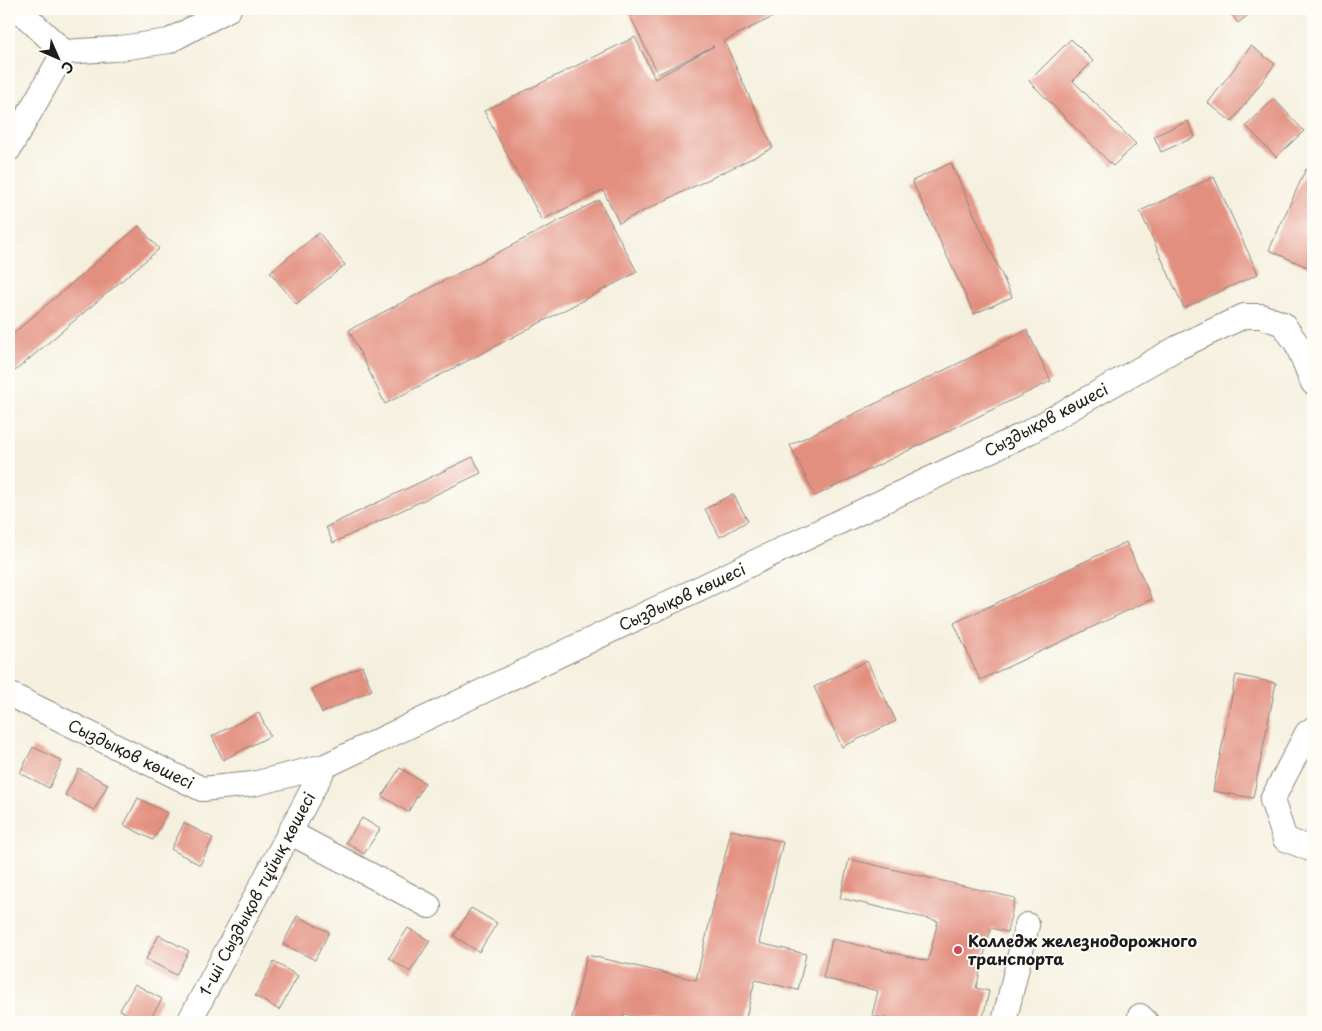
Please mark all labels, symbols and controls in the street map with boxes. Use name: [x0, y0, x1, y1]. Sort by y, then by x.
north arrow: [32, 32, 82, 82]
text: С: [56, 56, 79, 79]
street label: Сыздықов көшесі: [979, 376, 1112, 462]
street label: Сыздықов көшесі: [614, 556, 749, 636]
street label: Сыздықов көшесі: [64, 712, 198, 794]
street label: 1-ші Сыздықов тұйық көшесі: [192, 787, 320, 1000]
place label: Колледж железнодорожного транспорта: [968, 928, 1197, 970]
marker: Колледж железнодорожного транспорта: [952, 944, 964, 956]

